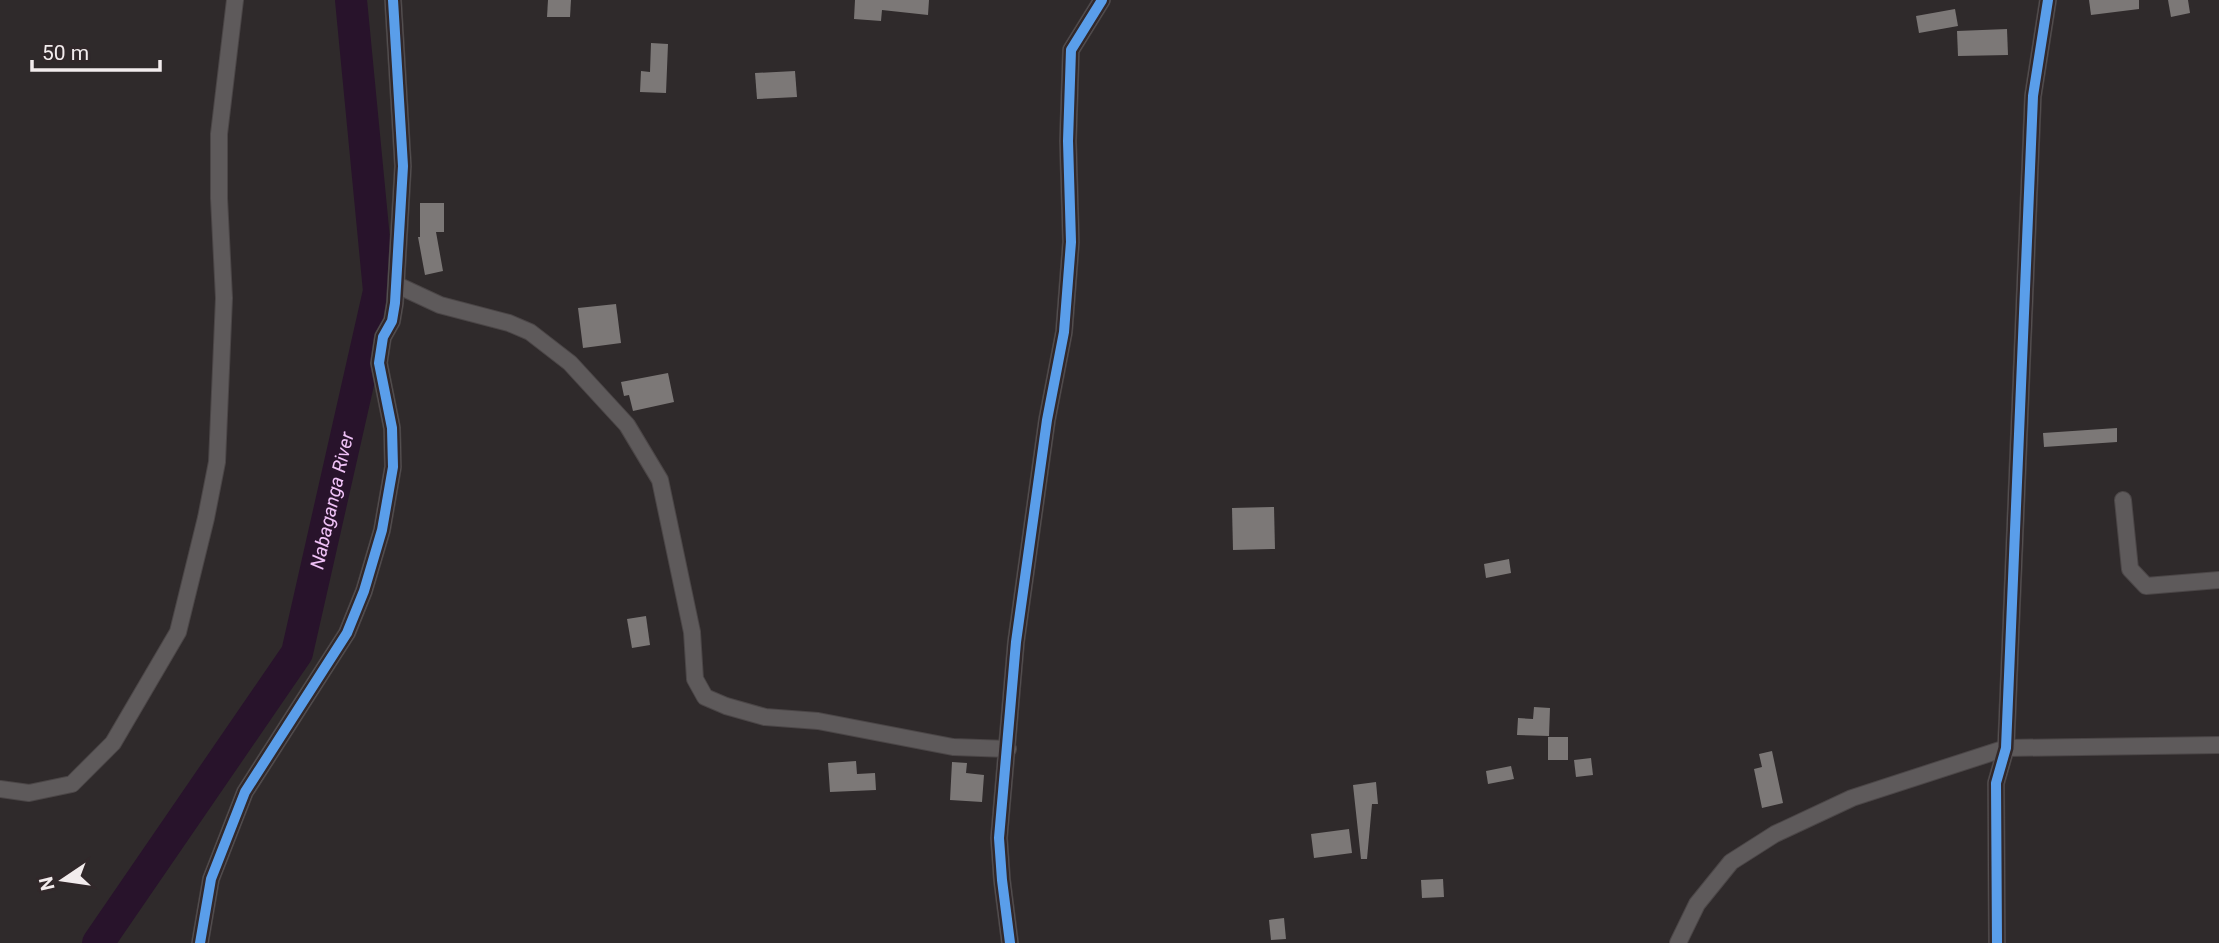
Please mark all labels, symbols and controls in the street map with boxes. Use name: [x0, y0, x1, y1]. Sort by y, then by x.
scale bar: [32, 28, 159, 72]
text: 50 m: [42, 41, 89, 65]
water label: Nabaganga River: [305, 429, 359, 571]
north arrow: [28, 845, 98, 915]
text: N: [34, 875, 60, 893]

